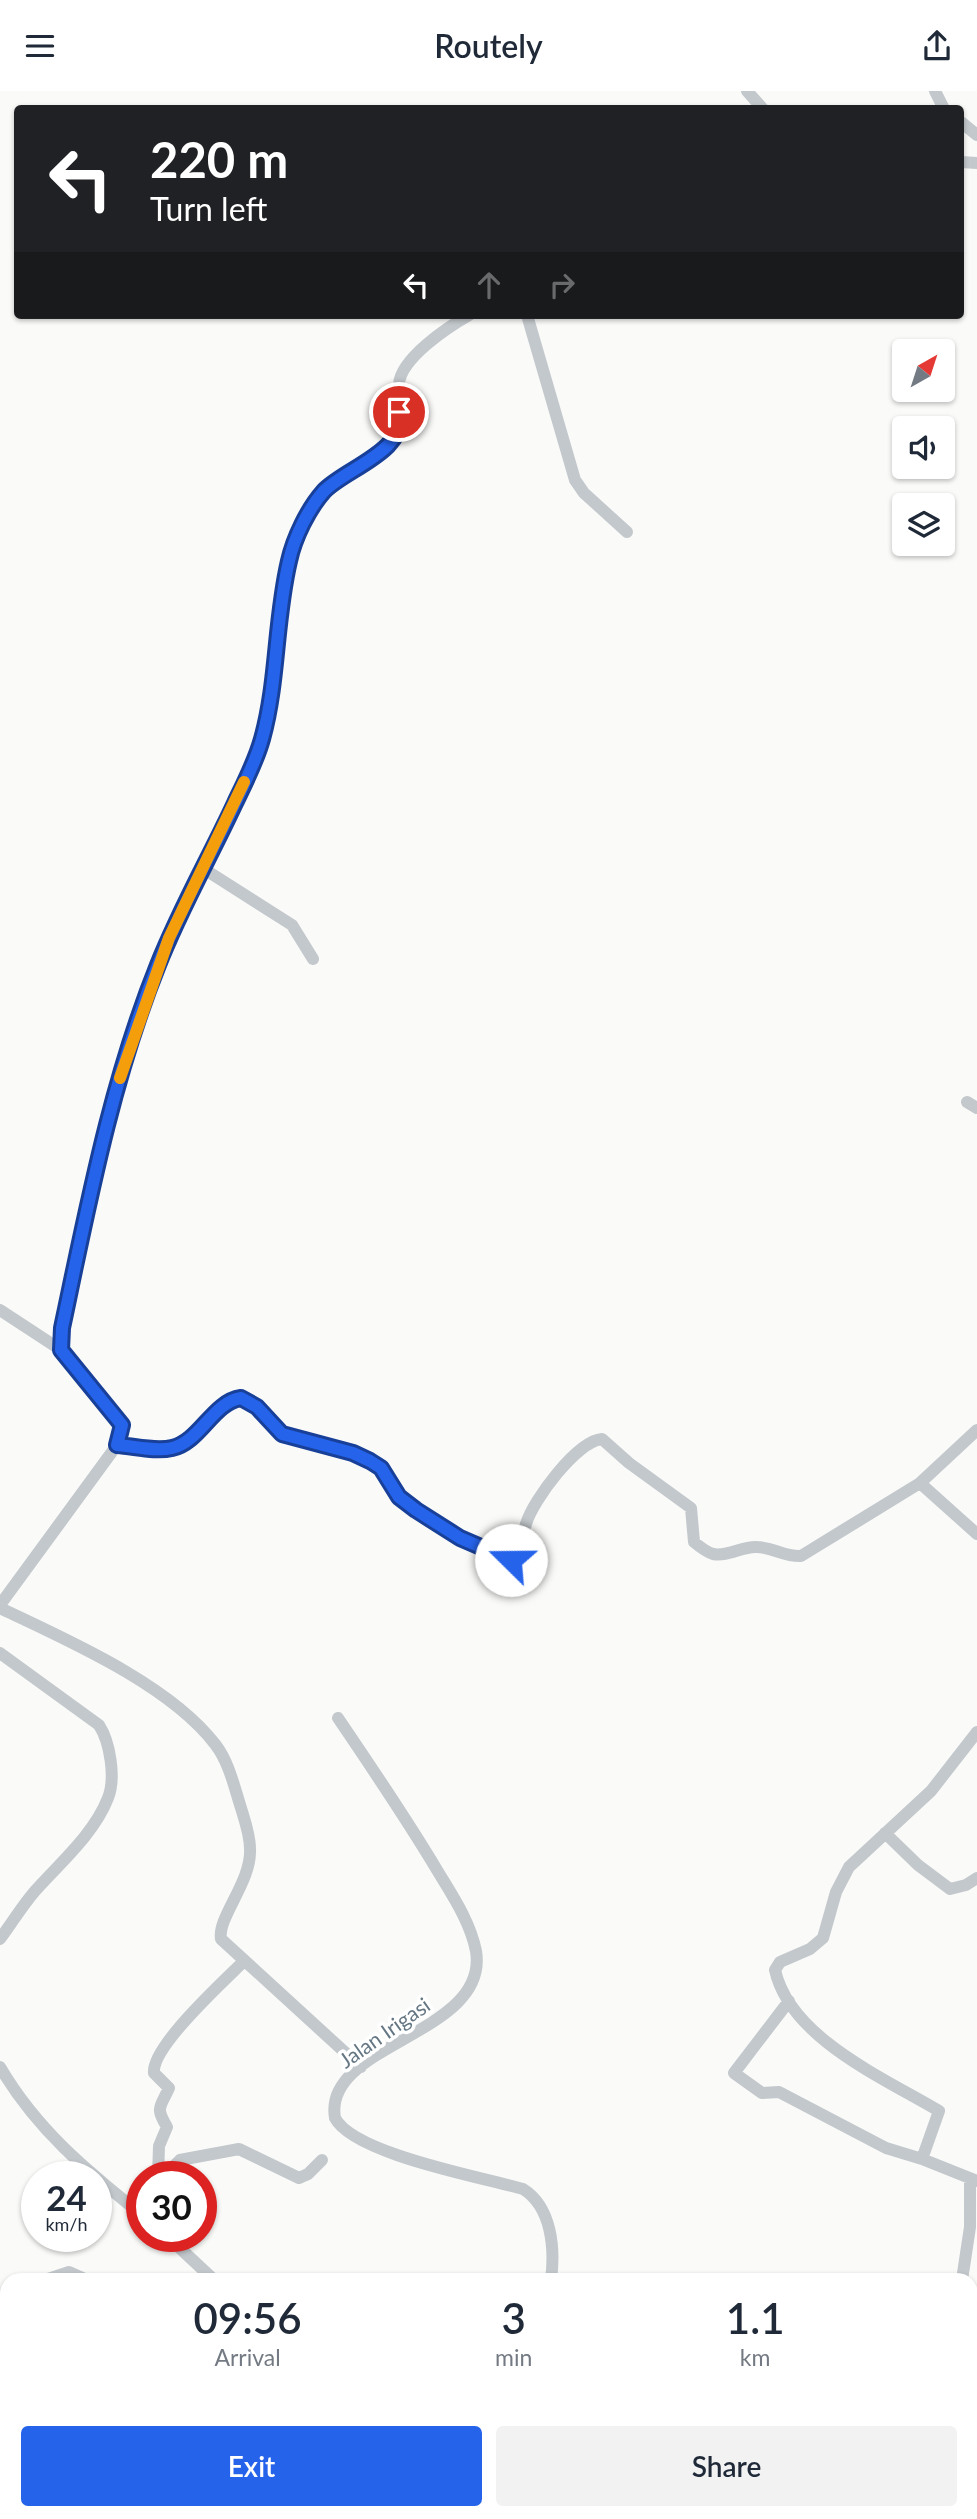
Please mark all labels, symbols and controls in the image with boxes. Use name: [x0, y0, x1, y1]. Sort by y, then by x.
text: Routely: [434, 26, 543, 65]
icon: menu: [21, 27, 59, 65]
icon: share: [918, 27, 956, 65]
text: 220 m: [150, 130, 288, 188]
icon: left: [35, 133, 126, 224]
text: Turn left: [150, 189, 267, 228]
icon: left: [397, 266, 435, 304]
icon: ahead: [470, 266, 508, 304]
icon: right: [543, 266, 581, 304]
north arrow: [892, 339, 956, 403]
map controls: [892, 339, 955, 556]
pin: [369, 382, 429, 442]
icon: arrive: [380, 393, 418, 431]
button: sound: [892, 416, 955, 479]
button: layers: [892, 493, 955, 556]
position arrow: [474, 1523, 548, 1597]
street label: Jalan Irigasi: [334, 1992, 434, 2072]
speed limit sign: 30: [126, 2161, 217, 2252]
text: 24: [46, 2176, 87, 2218]
text: km/h: [45, 2213, 88, 2235]
text: 09:56: [193, 2293, 302, 2343]
text: 3: [502, 2293, 526, 2343]
text: 1.1: [726, 2293, 785, 2343]
text: Arrival: [214, 2343, 281, 2371]
text: min: [495, 2343, 532, 2371]
text: km: [740, 2343, 770, 2371]
button: Exit: [21, 2426, 482, 2506]
button: Share: [496, 2426, 957, 2506]

